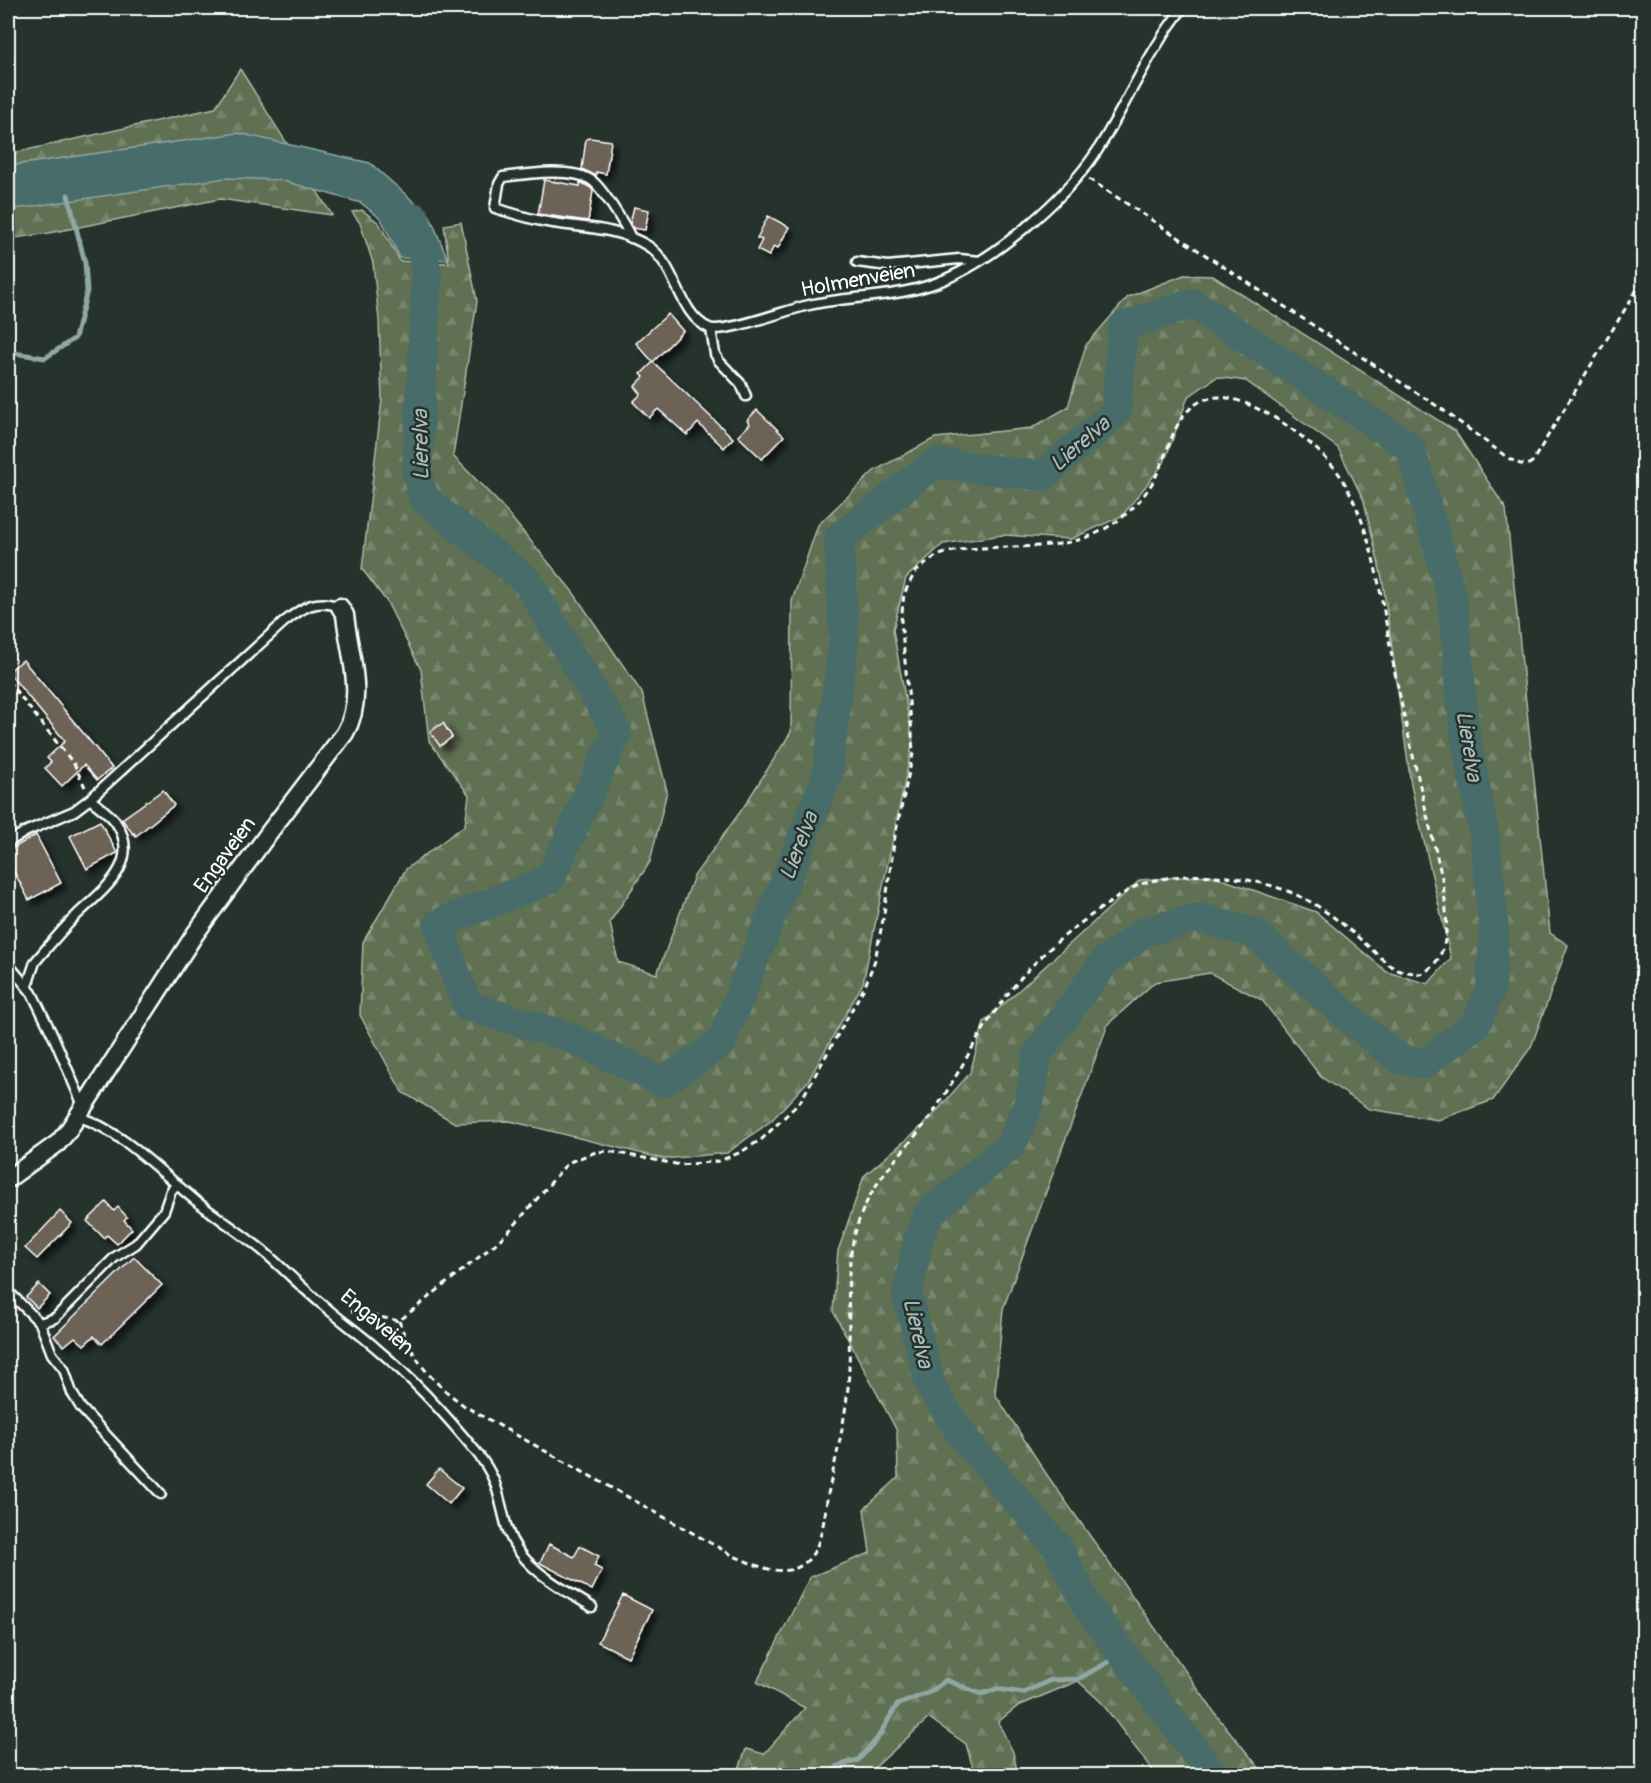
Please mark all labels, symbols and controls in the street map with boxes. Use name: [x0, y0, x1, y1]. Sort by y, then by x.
street label: Holmenveien: [799, 257, 917, 303]
water label: Lierelva: [406, 408, 436, 481]
water label: Lierelva: [1044, 409, 1117, 478]
water label: Lierelva: [1450, 709, 1489, 785]
water label: Lierelva: [773, 806, 825, 884]
street label: Engaveien: [188, 811, 262, 899]
street label: Engaveien: [334, 1283, 420, 1361]
water label: Lierelva: [896, 1295, 940, 1372]

